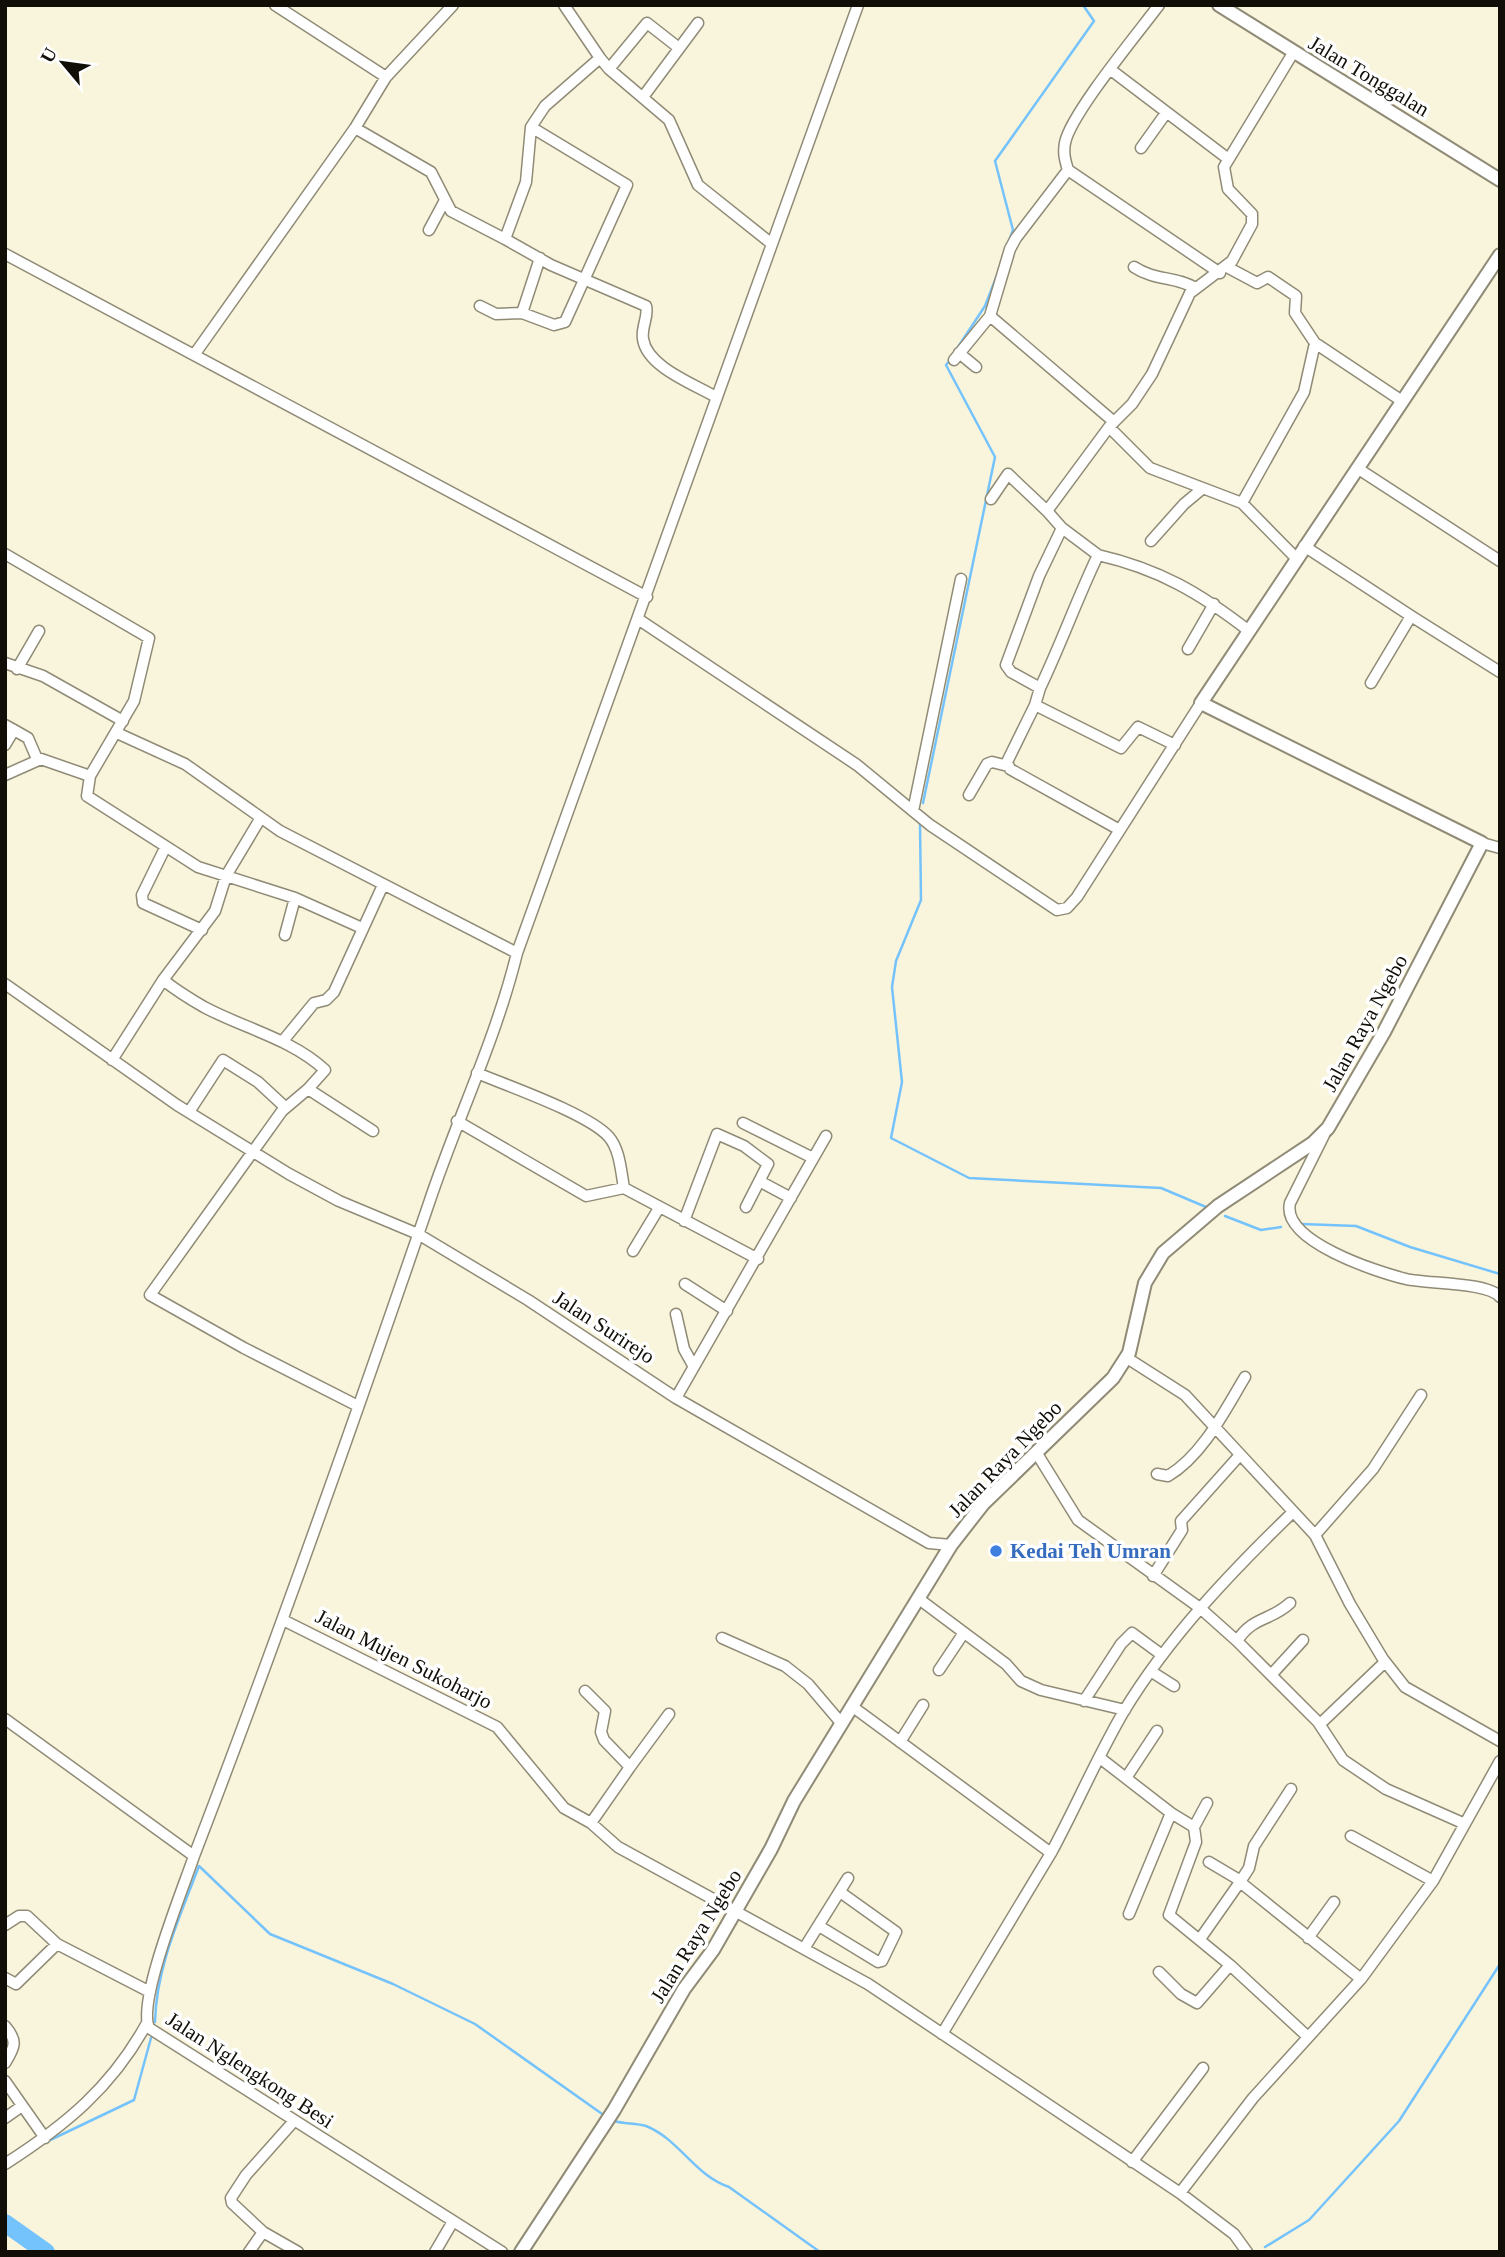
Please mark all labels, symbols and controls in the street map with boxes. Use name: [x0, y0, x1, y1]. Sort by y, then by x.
north arrow: [28, 28, 98, 98]
street label: Jalan Tonggalan: [1304, 31, 1434, 122]
text: U: [36, 44, 61, 66]
street label: Jalan Raya Ngebo: [1317, 950, 1413, 1096]
street label: Jalan Surirejo: [549, 1285, 659, 1369]
street label: Jalan Raya Ngebo: [943, 1396, 1067, 1522]
place label: Kedai Teh Umran: [1010, 1539, 1171, 1563]
marker: Kedai Teh Umran: [988, 1543, 1004, 1559]
street label: Jalan Mujen Sukoharjo: [312, 1604, 496, 1714]
street label: Jalan Raya Ngebo: [645, 1865, 747, 2007]
street label: Jalan Nglengkong Besi: [162, 2007, 338, 2133]

